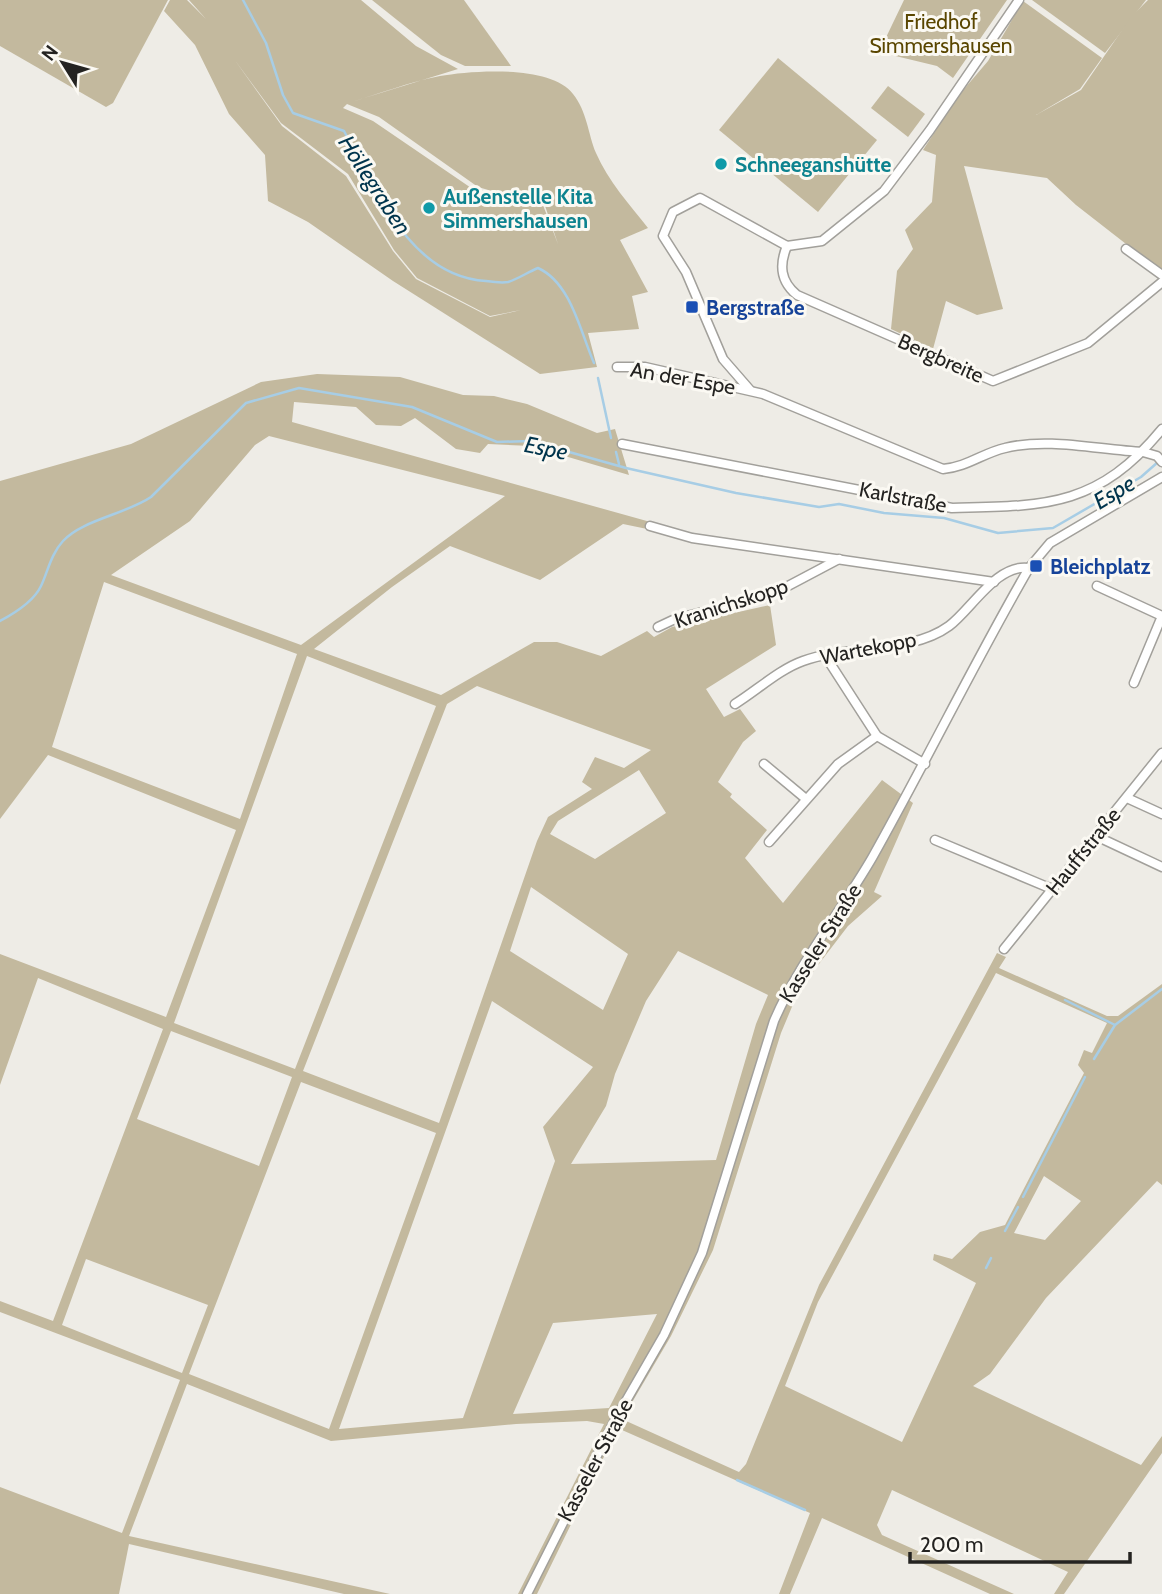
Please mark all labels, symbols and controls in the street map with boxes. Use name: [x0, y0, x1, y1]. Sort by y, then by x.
park label: Friedhof Simmershausen: [869, 9, 1013, 58]
north arrow: [28, 28, 98, 98]
text: N: [37, 41, 63, 65]
water label: Höllegraben: [333, 130, 417, 240]
place label: Schneeganshütte: [735, 152, 892, 177]
marker: Schneeganshütte: [713, 156, 729, 172]
place label: Außenstelle Kita Simmershausen: [443, 184, 593, 233]
marker: Außenstelle Kita Simmershausen: [421, 200, 437, 216]
place label: Bergstraße: [706, 295, 805, 320]
marker: Bergstraße: [684, 299, 700, 315]
street label: Bergbreite: [894, 328, 988, 388]
street label: An der Espe: [629, 357, 738, 400]
water label: Espe: [522, 430, 570, 466]
water label: Espe: [1088, 469, 1140, 515]
street label: Karlstraße: [857, 476, 949, 518]
place label: Bleichplatz: [1050, 554, 1150, 579]
marker: Bleichplatz: [1028, 558, 1044, 574]
street label: Kranichskopp: [671, 573, 791, 633]
street label: Wartekopp: [818, 626, 918, 670]
street label: Hauffstraße: [1040, 802, 1126, 900]
street label: Kasseler Straße: [774, 879, 867, 1007]
street label: Kasseler Straße: [552, 1394, 638, 1526]
scale bar: [910, 1520, 1130, 1564]
text: 200 m: [920, 1532, 983, 1557]

